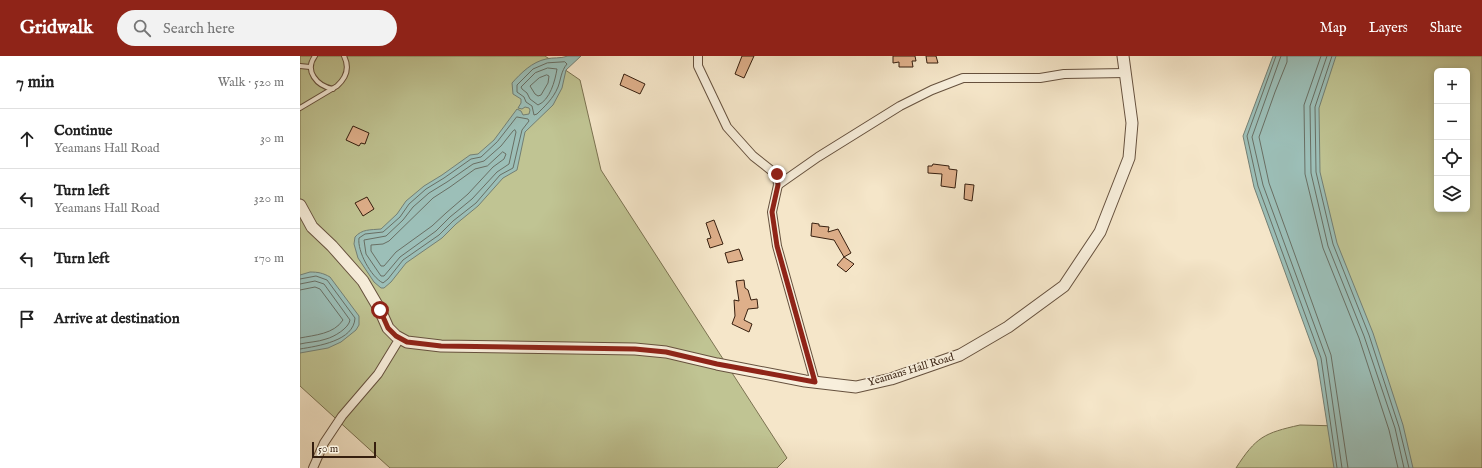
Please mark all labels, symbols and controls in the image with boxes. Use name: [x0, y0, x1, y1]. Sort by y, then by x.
search box: [117, 10, 397, 46]
text: Gridwalk: [20, 16, 93, 40]
icon: search: [131, 17, 153, 39]
text: Search here: [163, 19, 235, 38]
text: Map: [1320, 19, 1347, 37]
text: Layers: [1369, 19, 1408, 37]
text: Share: [1430, 19, 1462, 37]
map controls: [1434, 68, 1470, 212]
button: +: [1434, 68, 1470, 104]
text: 7 min: [16, 72, 54, 93]
text: Walk · 520 m: [218, 74, 284, 91]
button: −: [1434, 104, 1470, 140]
text: Continue: [54, 121, 112, 140]
icon: ahead: [16, 128, 38, 150]
text: 30 m: [260, 130, 284, 147]
text: Yeamans Hall Road: [54, 140, 160, 157]
button: locate: [1434, 140, 1470, 176]
route end: [768, 165, 786, 183]
button: layers: [1434, 176, 1470, 212]
text: Turn left: [54, 181, 110, 200]
icon: left: [16, 188, 38, 210]
text: 320 m: [254, 190, 284, 207]
text: Yeamans Hall Road: [54, 200, 160, 217]
icon: left: [16, 248, 38, 270]
text: Turn left: [54, 249, 110, 268]
text: 170 m: [254, 250, 284, 267]
route start: [371, 301, 389, 319]
icon: arrive: [16, 308, 38, 330]
text: Arrive at destination: [54, 309, 180, 328]
street label: Yeamans Hall Road: [866, 350, 956, 390]
scale bar: [312, 440, 376, 459]
text: 50 m: [318, 442, 338, 456]

